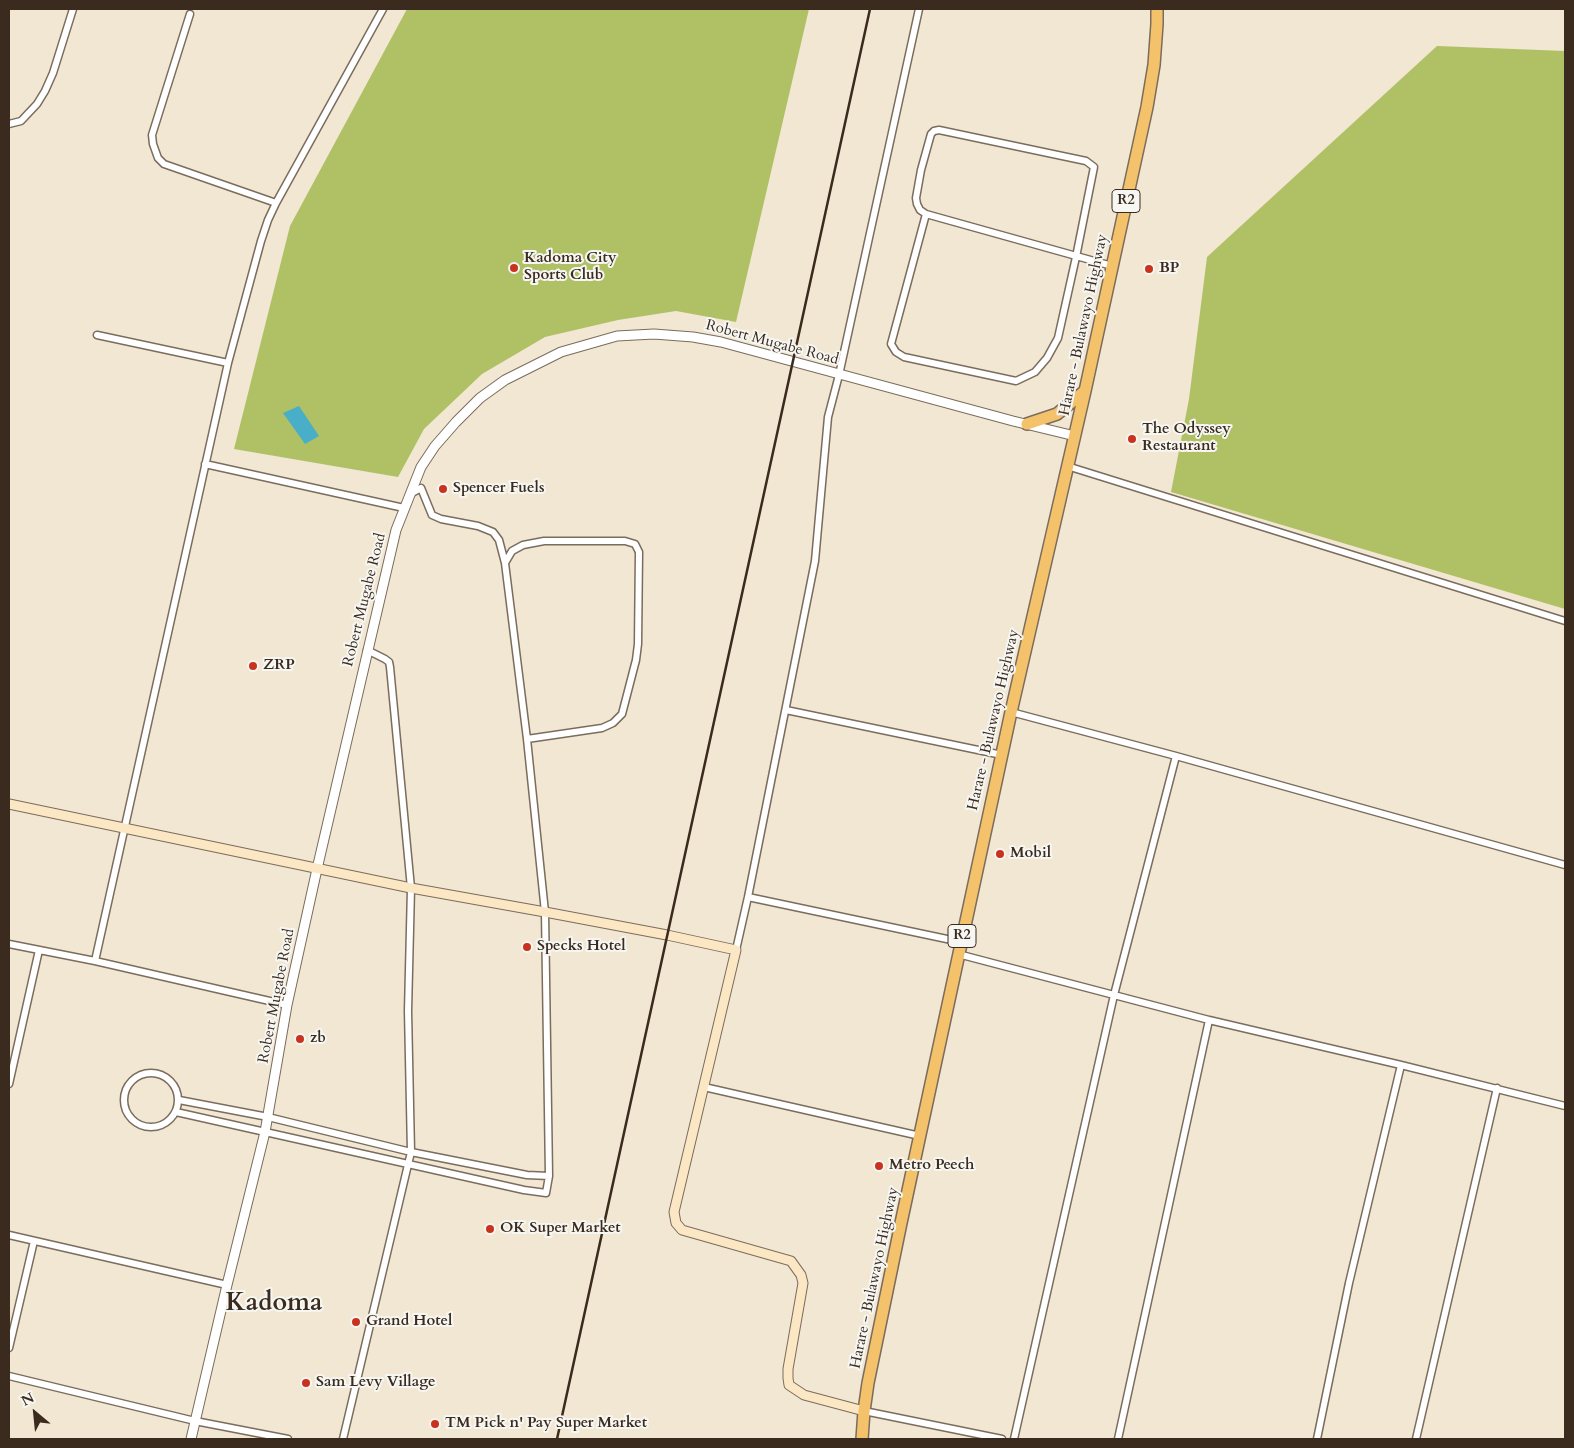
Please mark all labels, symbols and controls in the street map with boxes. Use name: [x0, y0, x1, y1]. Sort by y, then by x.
road number: R2: [1112, 190, 1140, 212]
street label: Harare - Bulawayo Highway: [1056, 233, 1112, 417]
place label: Kadoma City Sports Club: [524, 250, 616, 285]
place label: BP: [1159, 260, 1179, 278]
marker: Kadoma City Sports Club: [508, 262, 520, 274]
marker: BP: [1143, 263, 1155, 275]
street label: Robert Mugabe Road: [704, 317, 840, 369]
place label: The Odyssey Restaurant: [1142, 421, 1231, 456]
marker: The Odyssey Restaurant: [1126, 433, 1138, 445]
place label: Spencer Fuels: [453, 480, 544, 498]
marker: Spencer Fuels: [437, 483, 449, 495]
street label: Robert Mugabe Road: [340, 531, 390, 669]
street label: Harare - Bulawayo Highway: [964, 628, 1024, 812]
place label: ZRP: [263, 657, 295, 675]
marker: ZRP: [247, 660, 259, 672]
place label: Mobil: [1010, 845, 1051, 863]
marker: Mobil: [994, 848, 1006, 860]
road number: R2: [948, 924, 976, 948]
street label: Robert Mugabe Road: [255, 927, 299, 1065]
place label: Specks Hotel: [537, 938, 626, 956]
marker: Specks Hotel: [521, 941, 533, 953]
place label: zb: [310, 1030, 326, 1048]
marker: zb: [294, 1033, 306, 1045]
place label: Metro Peech: [889, 1157, 974, 1175]
marker: Metro Peech: [873, 1160, 885, 1172]
street label: Harare - Bulawayo Highway: [847, 1186, 903, 1370]
place label: OK Super Market: [500, 1220, 621, 1238]
marker: OK Super Market: [484, 1223, 496, 1235]
district label: Kadoma: [226, 1289, 322, 1319]
place label: Grand Hotel: [366, 1313, 452, 1331]
marker: Grand Hotel: [350, 1316, 362, 1328]
place label: Sam Levy Village: [316, 1374, 436, 1392]
marker: Sam Levy Village: [300, 1377, 312, 1389]
north arrow: [10, 1388, 60, 1438]
text: N: [18, 1388, 38, 1411]
place label: TM Pick n' Pay Super Market: [445, 1415, 647, 1433]
marker: TM Pick n' Pay Super Market: [429, 1418, 441, 1430]

